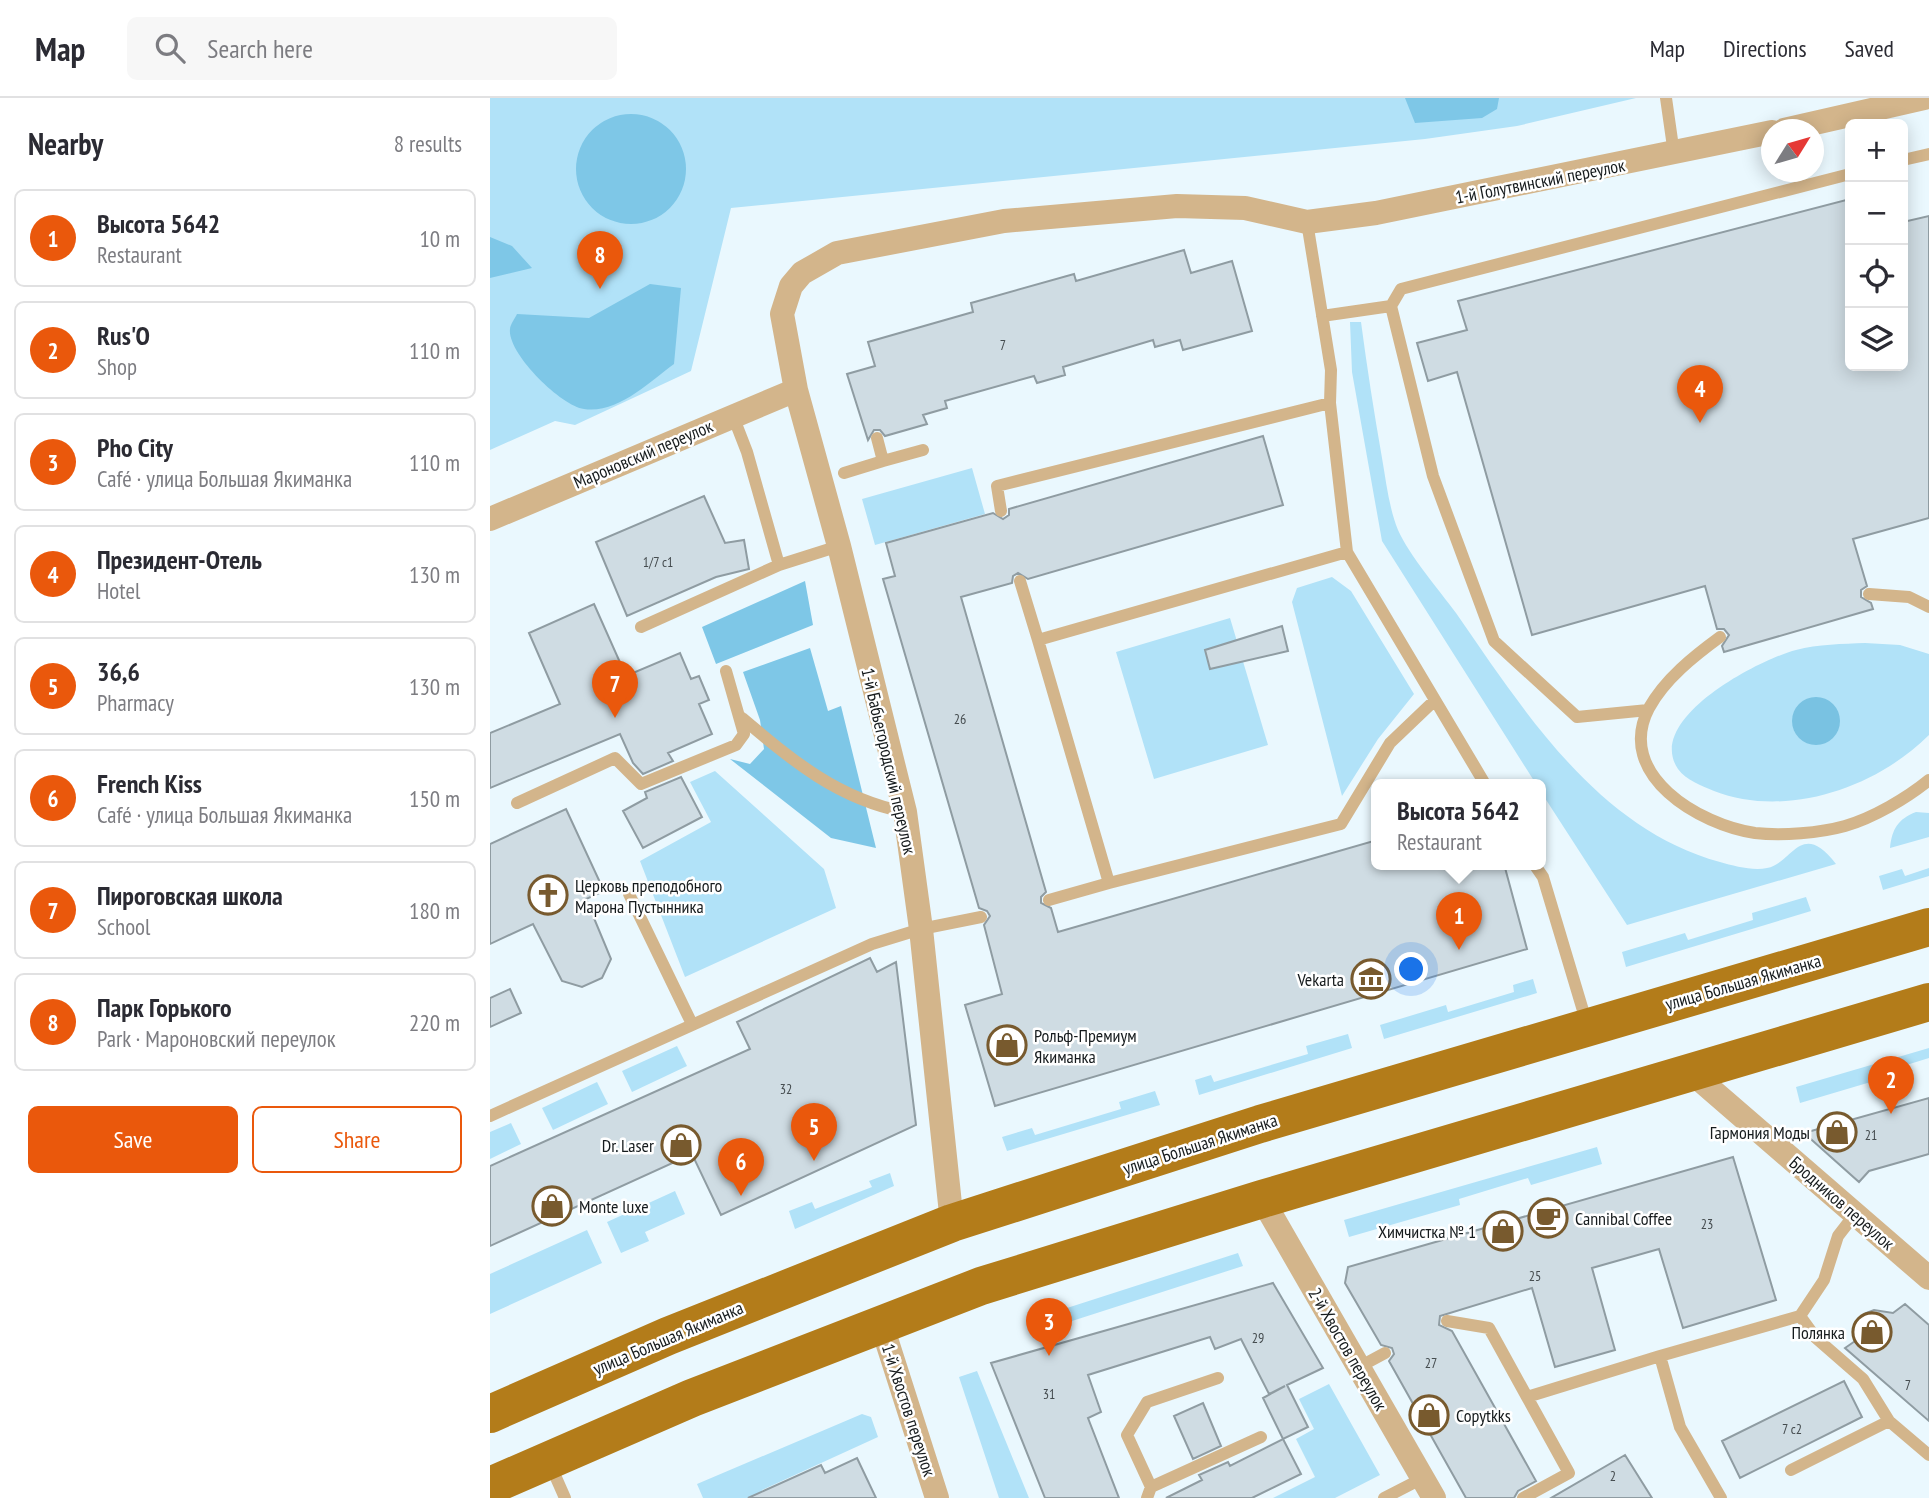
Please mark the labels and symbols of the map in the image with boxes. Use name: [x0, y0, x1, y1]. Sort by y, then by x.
north arrow: [1761, 119, 1824, 182]
street label: 1-й Голутвинский переулок: [1453, 153, 1627, 209]
pin: 8: [577, 231, 623, 289]
house number: 7: [1000, 336, 1006, 354]
pin: 4: [1677, 365, 1723, 423]
street label: Мароновский переулок: [570, 414, 716, 494]
house number: 1/7 с1: [643, 553, 673, 571]
pin: 7: [592, 660, 638, 718]
street label: 1-й Бабьегородский переулок: [856, 666, 922, 856]
house number: 26: [954, 710, 966, 728]
church icon: Церковь преподобного Марона Пустынника: [527, 874, 569, 916]
place label: Церковь преподобного Марона Пустынника: [575, 874, 723, 918]
pin: 1: [1436, 892, 1482, 950]
street label: улица Большая Якиманка: [1662, 949, 1824, 1015]
your location: [1394, 952, 1428, 986]
museum icon: Vekarta: [1350, 958, 1392, 1000]
place label: Vekarta: [1296, 968, 1344, 991]
shop icon: Рольф-Премиум Якиманка: [986, 1024, 1028, 1066]
place label: Рольф-Премиум Якиманка: [1034, 1024, 1137, 1068]
pin: 2: [1868, 1056, 1914, 1114]
house number: 32: [780, 1080, 792, 1098]
pin: 5: [791, 1103, 837, 1161]
street label: улица Большая Якиманка: [1120, 1108, 1280, 1180]
shop icon: Гармония Моды: [1816, 1111, 1858, 1153]
place label: Гармония Моды: [1710, 1121, 1810, 1144]
shop icon: Dr. Laser: [660, 1124, 702, 1166]
house number: 21: [1865, 1126, 1877, 1144]
place label: Dr. Laser: [602, 1134, 654, 1157]
pin: 6: [718, 1138, 764, 1196]
street label: Бродников переулок: [1785, 1151, 1899, 1255]
shop icon: Monte luxe: [531, 1185, 573, 1227]
place label: Monte luxe: [579, 1195, 649, 1218]
cafe icon: Cannibal Coffee: [1527, 1197, 1569, 1239]
place label: Cannibal Coffee: [1575, 1207, 1672, 1230]
shop icon: Химчистка № 1: [1482, 1210, 1524, 1252]
house number: 23: [1701, 1215, 1713, 1233]
place label: Химчистка № 1: [1378, 1220, 1476, 1243]
house number: 25: [1529, 1267, 1541, 1285]
street label: 2-й Хвостов переулок: [1304, 1283, 1393, 1415]
street label: улица Большая Якиманка: [589, 1296, 747, 1380]
pin: 3: [1026, 1298, 1072, 1356]
shop icon: Полянка: [1851, 1311, 1893, 1353]
place label: Полянка: [1791, 1321, 1845, 1344]
house number: 29: [1252, 1329, 1264, 1347]
street label: 1-й Хвостов переулок: [877, 1341, 941, 1479]
house number: 27: [1425, 1354, 1437, 1372]
house number: 7: [1905, 1376, 1911, 1394]
house number: 31: [1043, 1385, 1055, 1403]
shop icon: Copytkks: [1408, 1394, 1450, 1436]
place label: Copytkks: [1456, 1404, 1511, 1427]
house number: 7 с2: [1782, 1420, 1802, 1438]
house number: 2: [1610, 1467, 1616, 1485]

